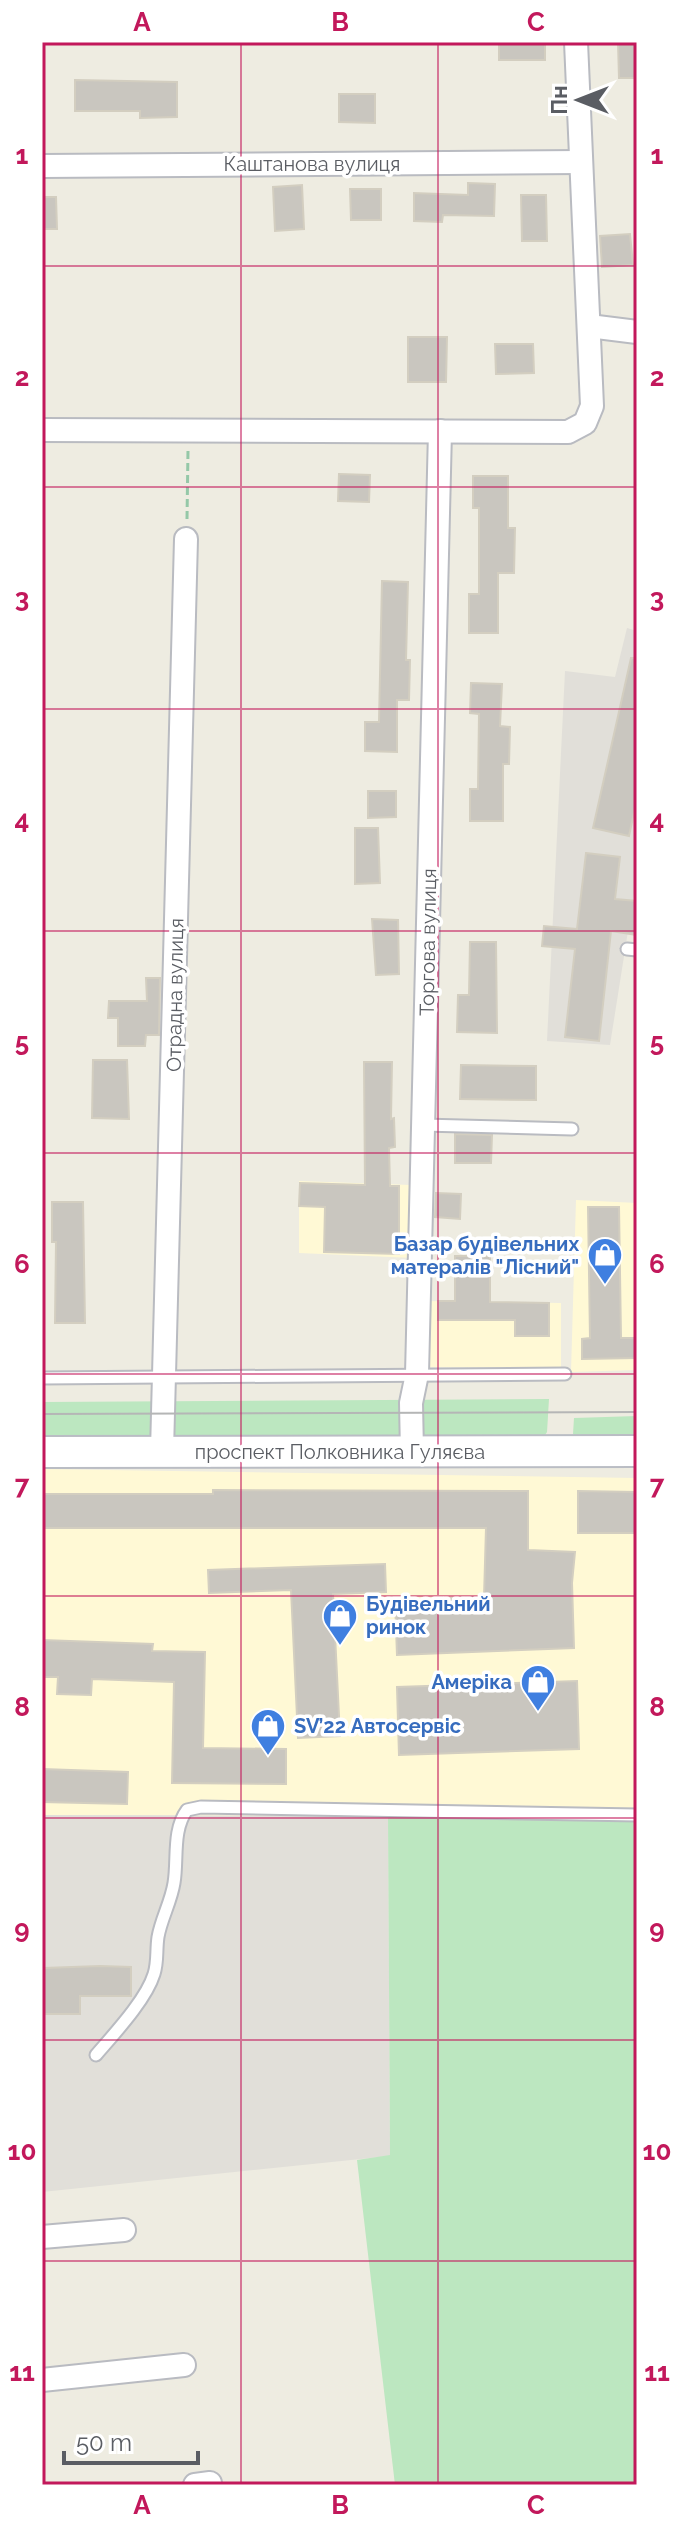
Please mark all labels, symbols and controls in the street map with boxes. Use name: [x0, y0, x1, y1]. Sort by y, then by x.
text: A: [133, 7, 151, 37]
text: B: [331, 7, 349, 37]
text: C: [527, 7, 545, 37]
north arrow: [539, 60, 619, 140]
text: Пн: [546, 85, 572, 115]
text: 1: [16, 140, 29, 170]
text: 1: [651, 140, 664, 170]
street label: Каштанова вулиця: [224, 152, 400, 176]
text: 2: [15, 362, 29, 392]
text: 2: [650, 362, 664, 392]
text: 3: [15, 583, 29, 613]
text: 3: [650, 583, 664, 613]
text: 4: [15, 805, 29, 835]
text: 4: [650, 805, 664, 835]
street label: Торгова вулиця: [415, 868, 441, 1016]
street label: Отрадна вулиця: [162, 918, 188, 1072]
text: 5: [15, 1027, 29, 1057]
text: 5: [650, 1027, 664, 1057]
place label: Базар будівельних матералів "Лісний": [391, 1232, 579, 1279]
shop icon: Базар будівельних матералів "Лісний": [586, 1236, 624, 1286]
text: 6: [14, 1249, 30, 1279]
text: 6: [649, 1249, 665, 1279]
street label: проспект Полковника Гуляєва: [195, 1440, 485, 1464]
text: 7: [15, 1470, 30, 1500]
text: 7: [650, 1470, 665, 1500]
place label: Будівельний ринок: [366, 1592, 491, 1639]
shop icon: Будівельний ринок: [321, 1597, 359, 1647]
shop icon: Амеріка: [519, 1663, 557, 1713]
place label: Амеріка: [431, 1670, 512, 1694]
text: 8: [14, 1692, 30, 1722]
text: 8: [649, 1692, 665, 1722]
shop icon: SV’22 Автосервіс: [249, 1707, 287, 1757]
place label: SV’22 Автосервіс: [294, 1714, 461, 1738]
text: 9: [14, 1914, 30, 1944]
text: 9: [649, 1914, 665, 1944]
text: 10: [8, 2136, 36, 2166]
text: 10: [643, 2136, 671, 2166]
text: 11: [9, 2357, 35, 2387]
text: 11: [644, 2357, 670, 2387]
scale bar: [64, 2415, 198, 2465]
text: 50 m: [76, 2428, 132, 2457]
text: A: [133, 2490, 151, 2520]
text: B: [331, 2490, 349, 2520]
text: C: [527, 2490, 545, 2520]

